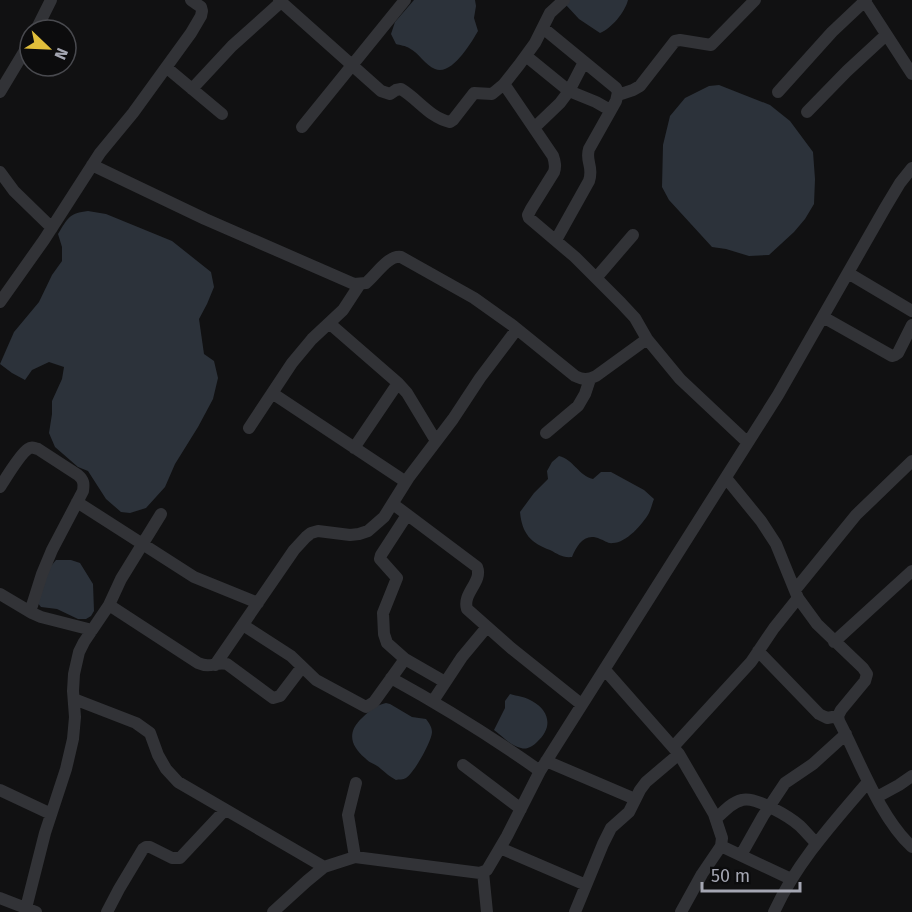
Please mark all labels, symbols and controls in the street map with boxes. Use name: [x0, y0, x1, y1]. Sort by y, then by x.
north arrow: [18, 18, 78, 78]
text: N: [51, 45, 72, 62]
scale bar: [702, 855, 800, 893]
text: 50 m: [711, 865, 750, 887]

